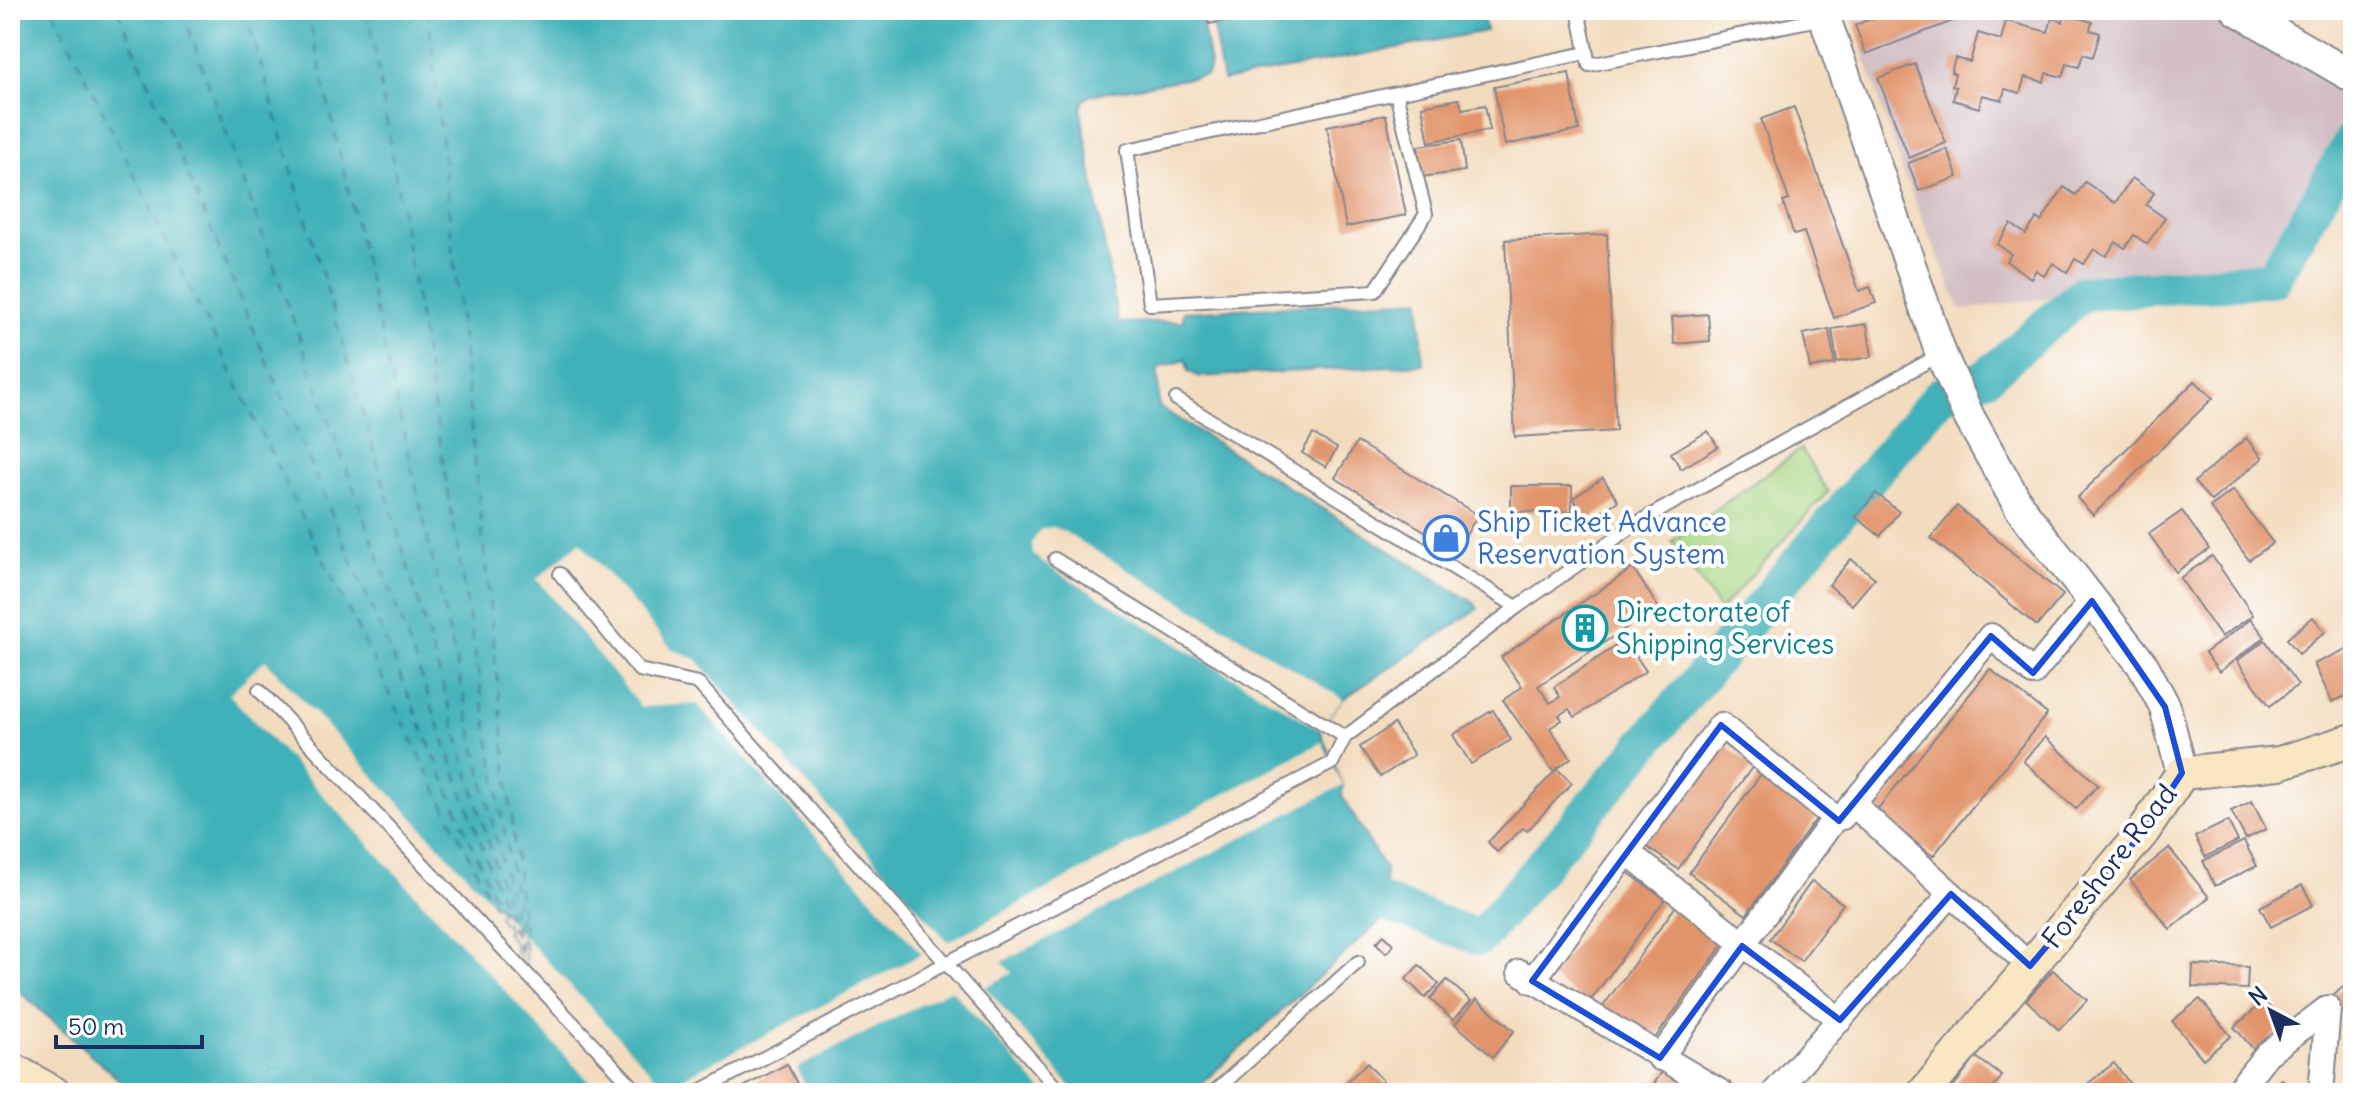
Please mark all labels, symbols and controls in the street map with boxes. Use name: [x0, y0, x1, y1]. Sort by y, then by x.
place label: Ship Ticket Advance Reservation System: [1477, 504, 1727, 572]
shop icon: Ship Ticket Advance Reservation System: [1422, 514, 1470, 562]
place label: Directorate of Shipping Services: [1616, 594, 1834, 662]
building icon: Directorate of Shipping Services: [1561, 604, 1609, 652]
street label: Foreshore Road: [2034, 777, 2184, 955]
north arrow: [2231, 971, 2311, 1051]
text: N: [2243, 980, 2273, 1011]
scale bar: [56, 999, 202, 1049]
text: 50 m: [68, 1011, 124, 1041]

